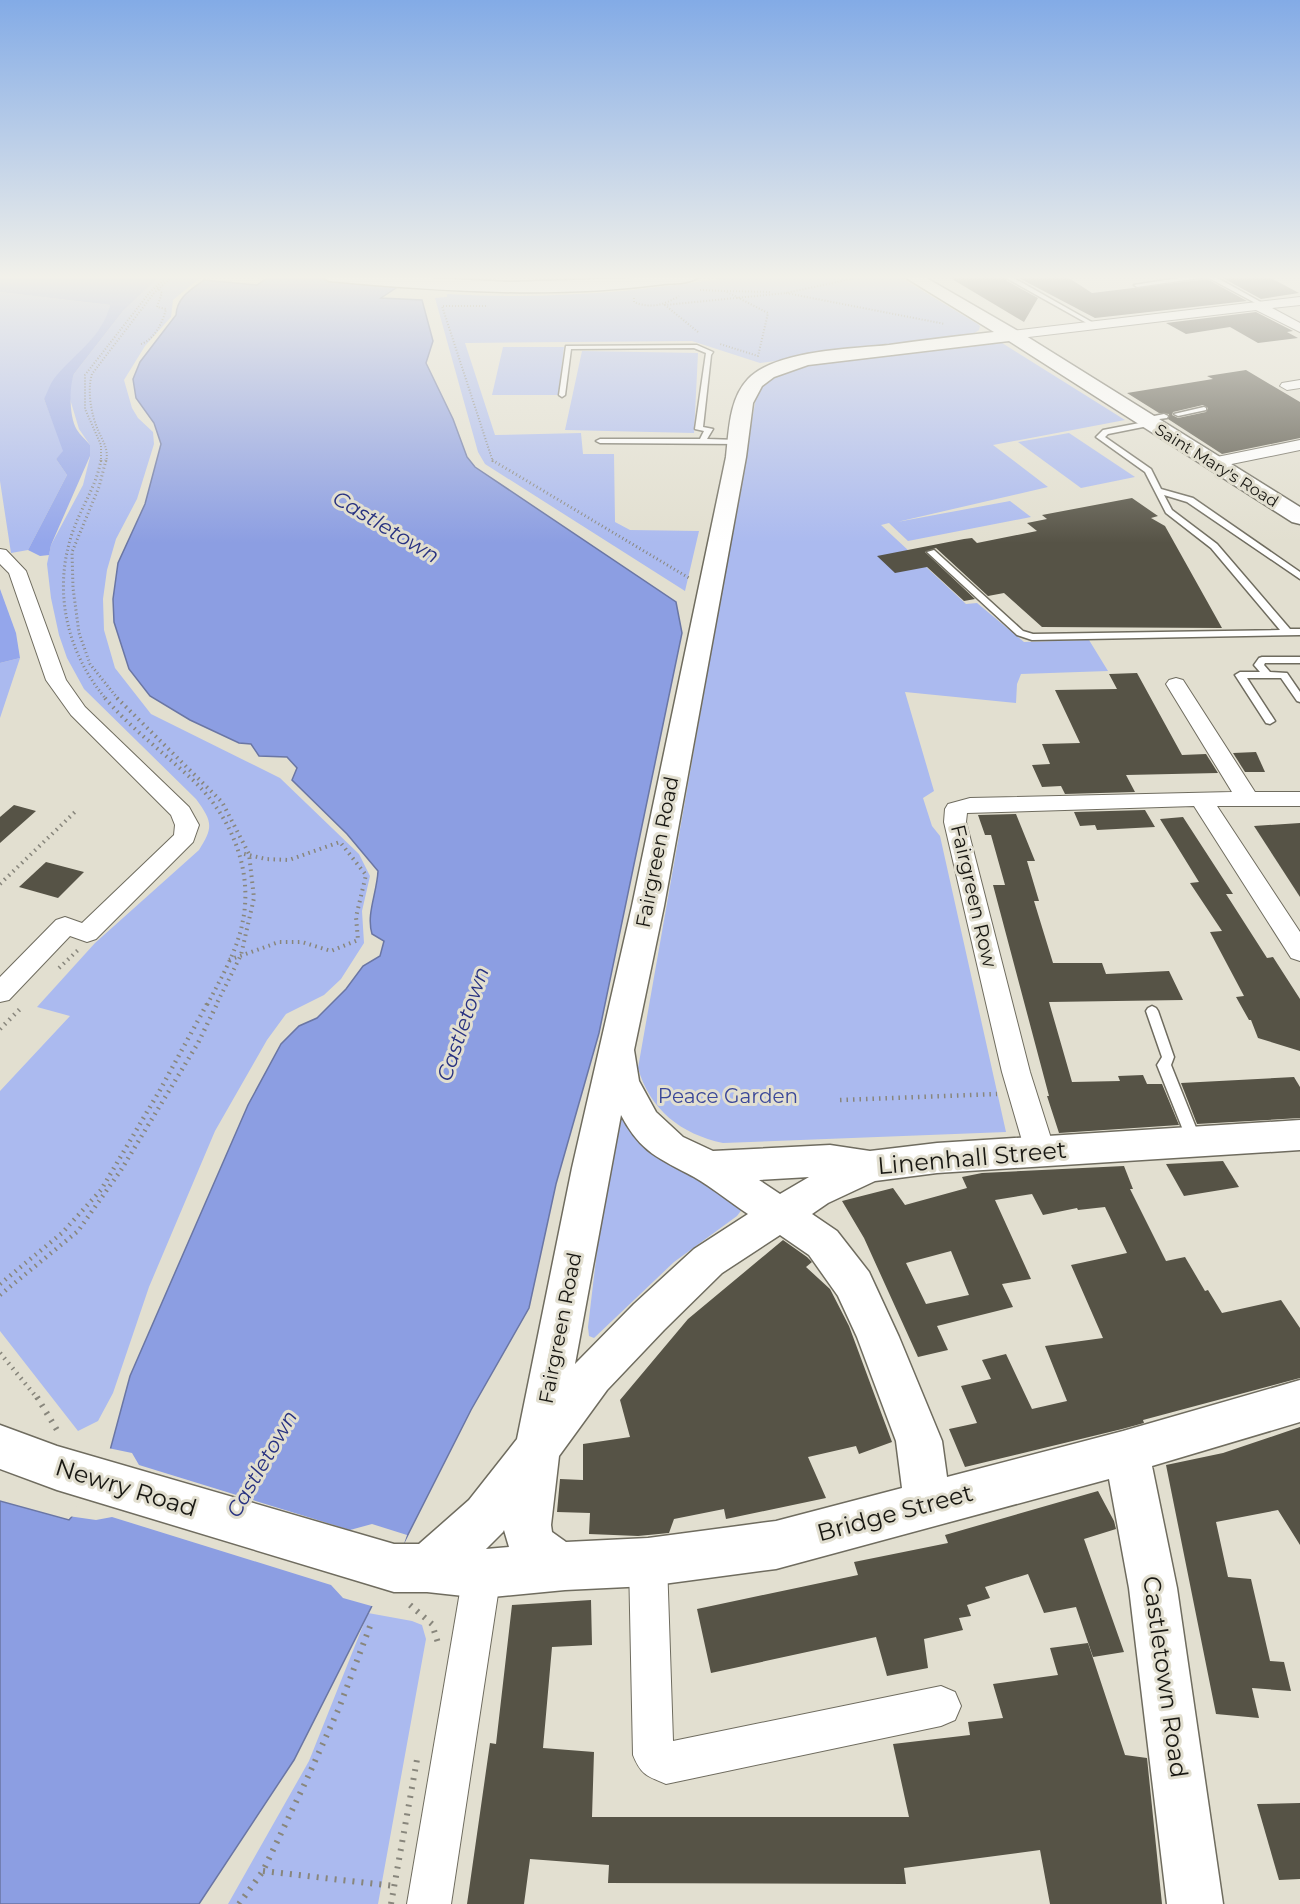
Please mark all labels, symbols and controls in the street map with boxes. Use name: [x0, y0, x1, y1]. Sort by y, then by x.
street label: Saint Mary's Road: [1152, 420, 1282, 511]
water label: Castletown: [329, 485, 444, 568]
street label: Fairgreen Road: [631, 774, 683, 930]
street label: Fairgreen Row: [946, 822, 1002, 970]
water label: Castletown: [431, 963, 494, 1084]
park label: Peace Garden: [658, 1084, 798, 1108]
street label: Linenhall Street: [876, 1135, 1068, 1180]
street label: Fairgreen Road: [534, 1250, 586, 1406]
water label: Castletown: [221, 1406, 302, 1522]
street label: Newry Road: [52, 1452, 200, 1523]
street label: Bridge Street: [814, 1478, 976, 1547]
street label: Castletown Road: [1137, 1574, 1194, 1780]

